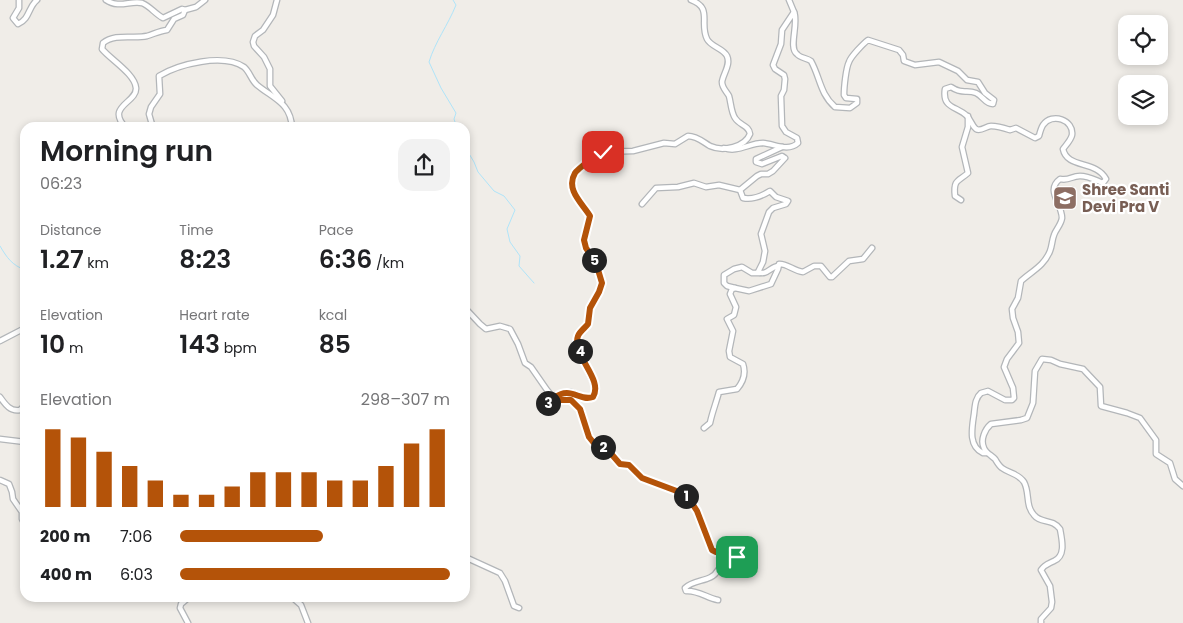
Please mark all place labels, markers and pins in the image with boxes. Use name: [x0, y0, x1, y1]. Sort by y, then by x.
pin: [582, 131, 624, 173]
place label: Shree Santi Devi Pra V: [1082, 179, 1169, 217]
school or university icon: Shree Santi Devi Pra V: [1052, 185, 1078, 211]
pin: 5: [582, 248, 606, 272]
pin: 4: [568, 338, 592, 364]
pin: 3: [536, 390, 560, 416]
pin: 2: [590, 434, 616, 460]
pin: 1: [674, 484, 698, 508]
pin: [716, 536, 758, 578]

